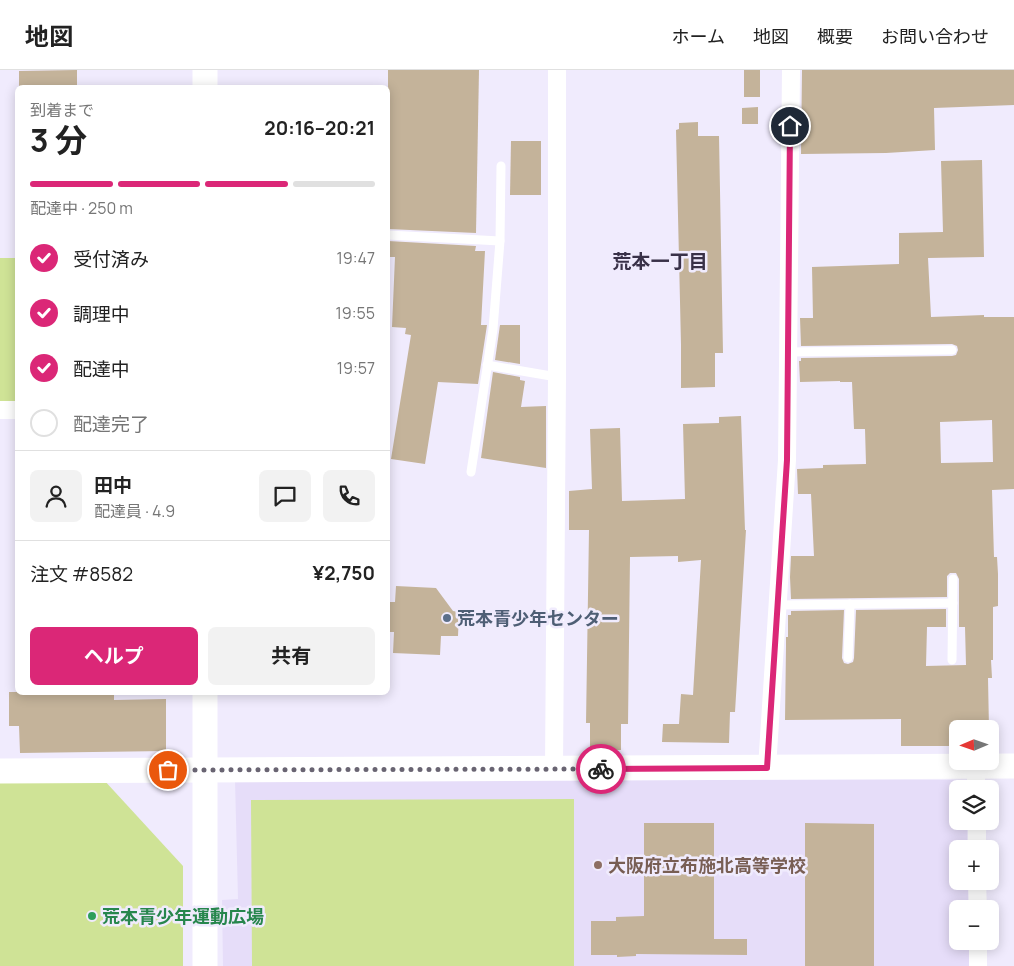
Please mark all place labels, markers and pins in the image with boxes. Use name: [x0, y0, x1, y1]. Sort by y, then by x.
pin: [769, 105, 811, 147]
place label: 荒本青少年センター: [457, 606, 619, 630]
marker: 荒本青少年センター: [441, 612, 453, 624]
pin: [147, 749, 189, 791]
place label: 大阪府立布施北高等学校: [608, 853, 806, 877]
marker: 大阪府立布施北高等学校: [592, 859, 604, 871]
place label: 荒本青少年運動広場: [102, 904, 264, 928]
marker: 荒本青少年運動広場: [86, 910, 98, 922]

